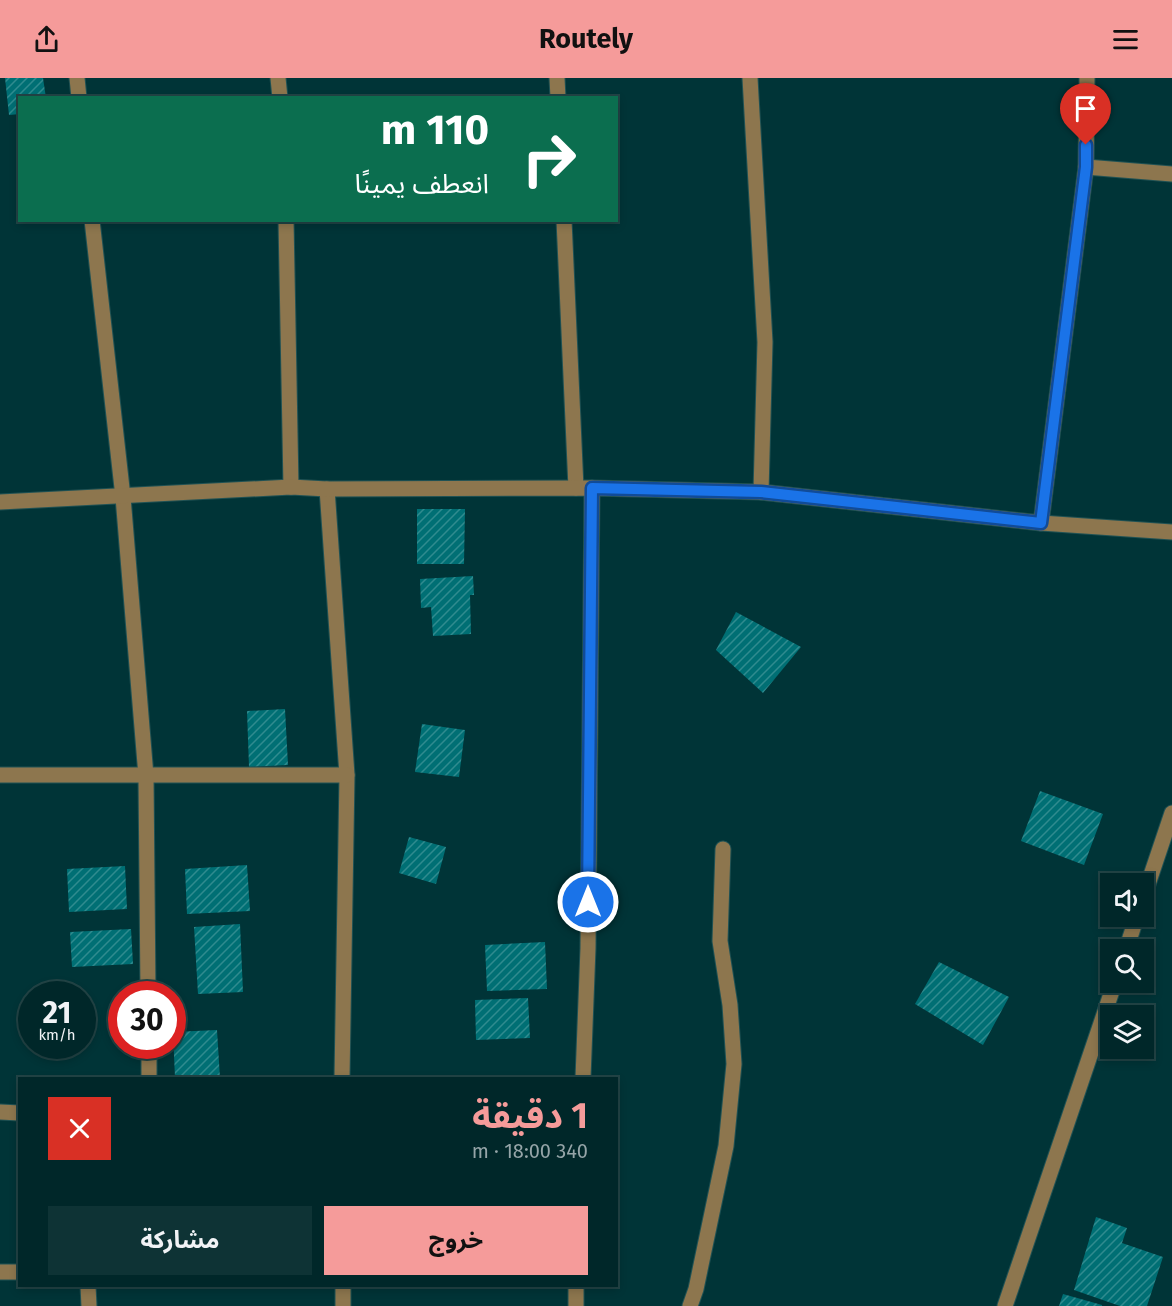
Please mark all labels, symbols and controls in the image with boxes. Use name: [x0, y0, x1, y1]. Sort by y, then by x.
icon: share: [30, 23, 63, 56]
text: Routely: [539, 23, 633, 55]
icon: menu: [1109, 23, 1142, 56]
pin: [1060, 83, 1111, 145]
icon: arrive: [1069, 92, 1102, 125]
text: 110 m: [381, 105, 489, 155]
icon: right: [510, 120, 588, 198]
text: انعطف يمينًا: [354, 168, 489, 200]
position arrow: [556, 870, 620, 934]
map controls: [1100, 873, 1154, 1059]
button: sound: [1100, 873, 1154, 927]
button: search: [1100, 939, 1154, 993]
speed limit sign: 30: [108, 981, 186, 1059]
text: 21: [43, 995, 71, 1031]
button: layers: [1100, 1005, 1154, 1059]
text: km/h: [38, 1026, 76, 1044]
text: 1 دقيقة: [472, 1094, 588, 1138]
button: close: [48, 1097, 111, 1160]
text: 340 m · 18:00: [472, 1139, 588, 1163]
button: مشاركة: [48, 1206, 312, 1275]
button: خروج: [324, 1206, 588, 1275]

